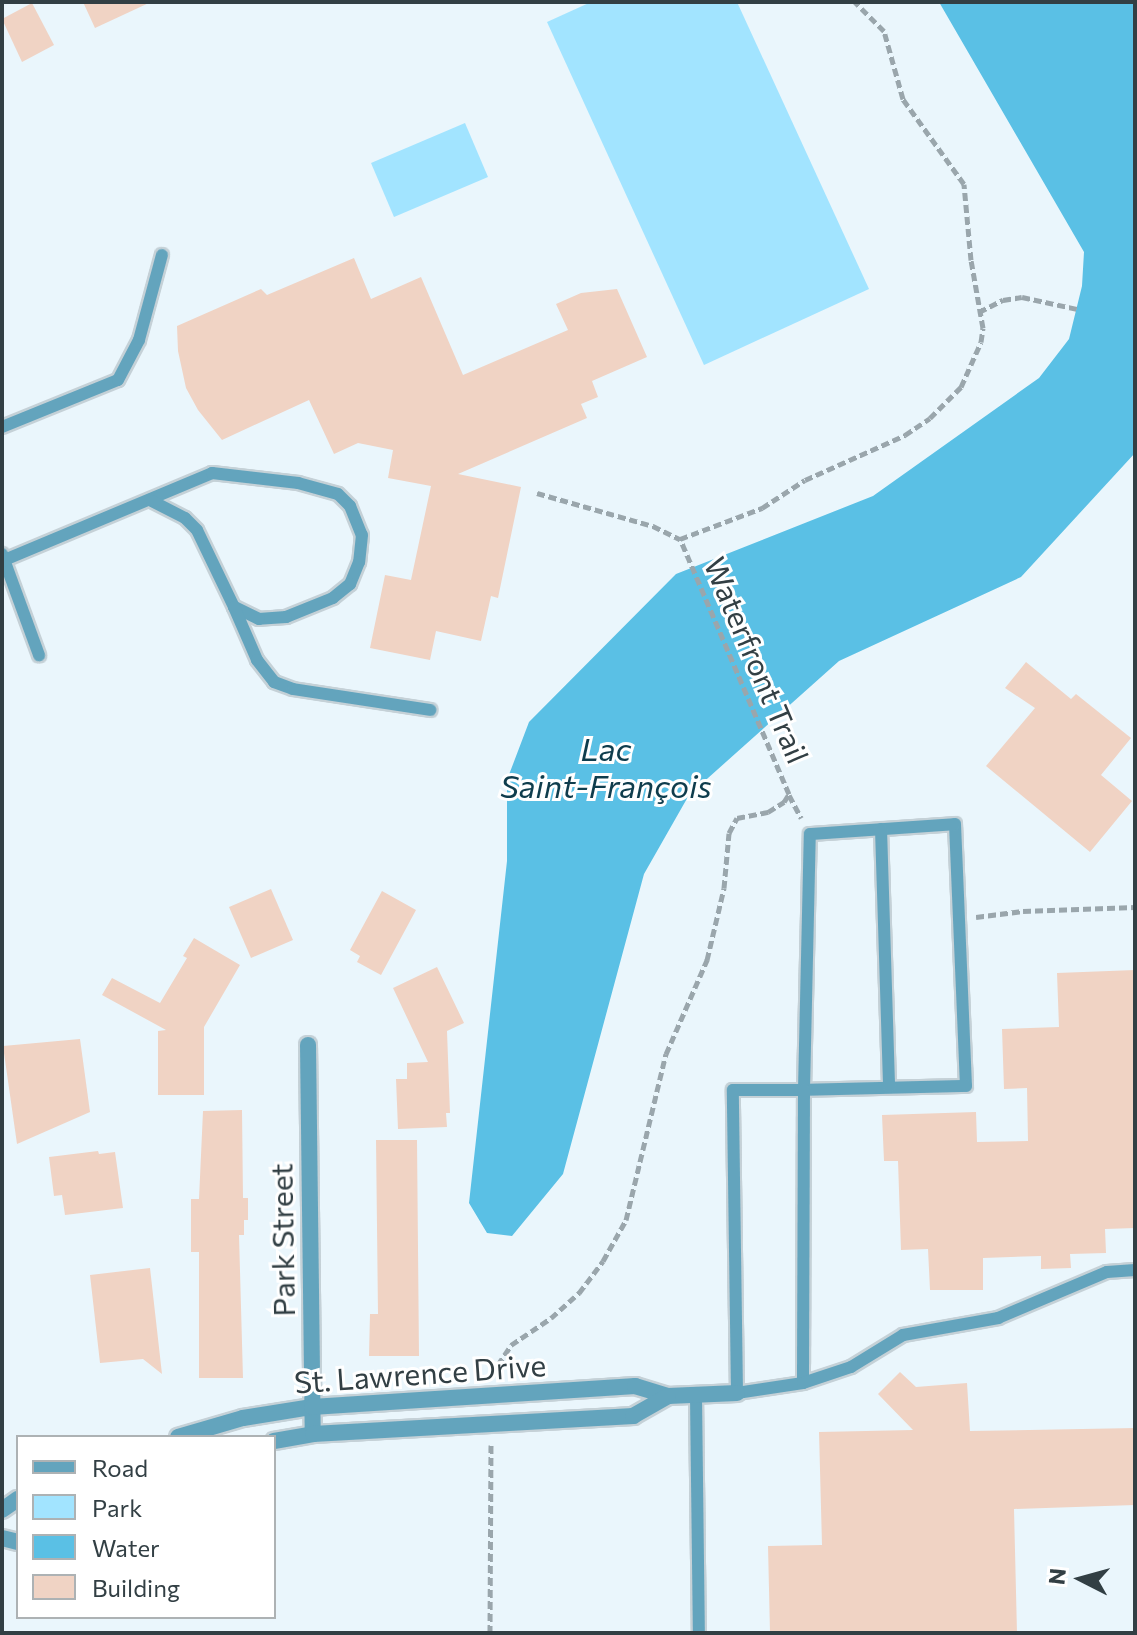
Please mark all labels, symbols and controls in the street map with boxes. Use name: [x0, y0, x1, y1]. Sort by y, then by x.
street label: Waterfront Trail: [697, 551, 817, 769]
water label: Lac Saint-François: [500, 730, 712, 805]
street label: Park Street: [263, 1163, 301, 1317]
street label: St. Lawrence Drive: [293, 1346, 547, 1400]
legend: [16, 1435, 276, 1619]
text: Road: [92, 1453, 148, 1482]
text: Park: [92, 1493, 142, 1522]
text: Water: [92, 1533, 160, 1562]
north arrow: [1041, 1539, 1121, 1619]
text: N: [1042, 1567, 1071, 1586]
text: Building: [92, 1573, 180, 1602]

